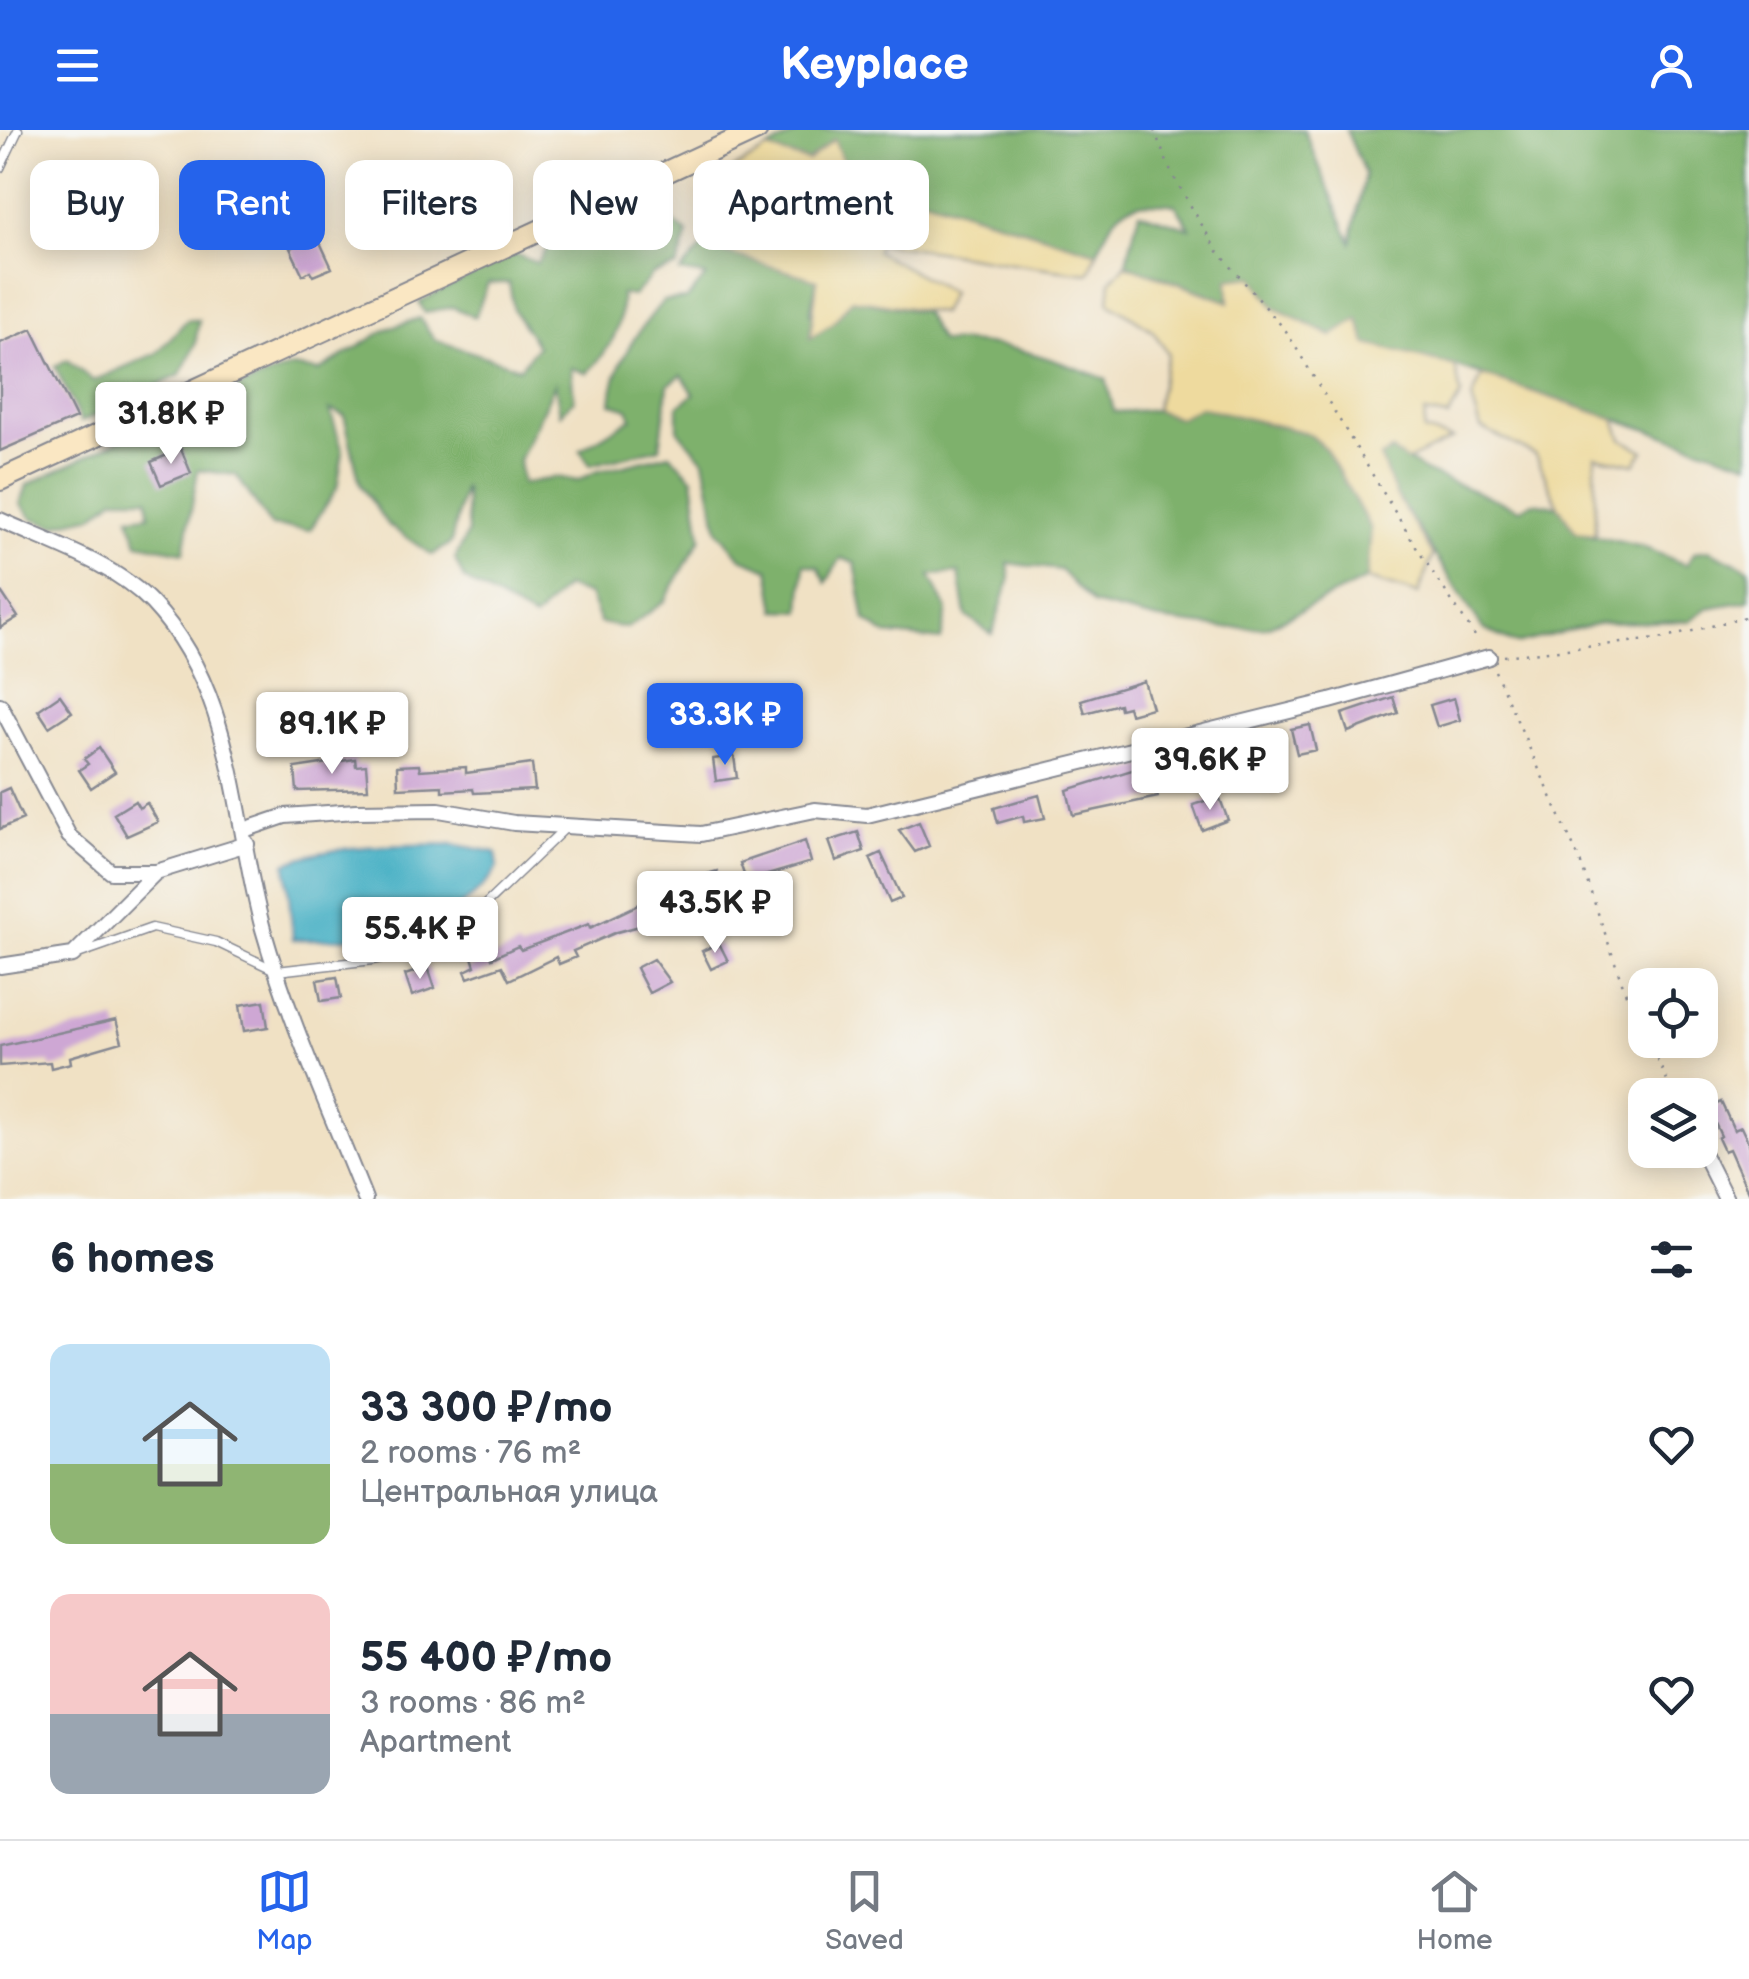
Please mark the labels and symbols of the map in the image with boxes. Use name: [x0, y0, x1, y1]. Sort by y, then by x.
pin: 31.8K ₽: [79, 382, 263, 467]
pin: 33.3K ₽: [633, 683, 817, 768]
pin: 89.1K ₽: [240, 692, 424, 777]
pin: 39.6K ₽: [1118, 728, 1302, 813]
pin: 43.5K ₽: [623, 871, 807, 956]
pin: 55.4K ₽: [328, 897, 512, 982]

